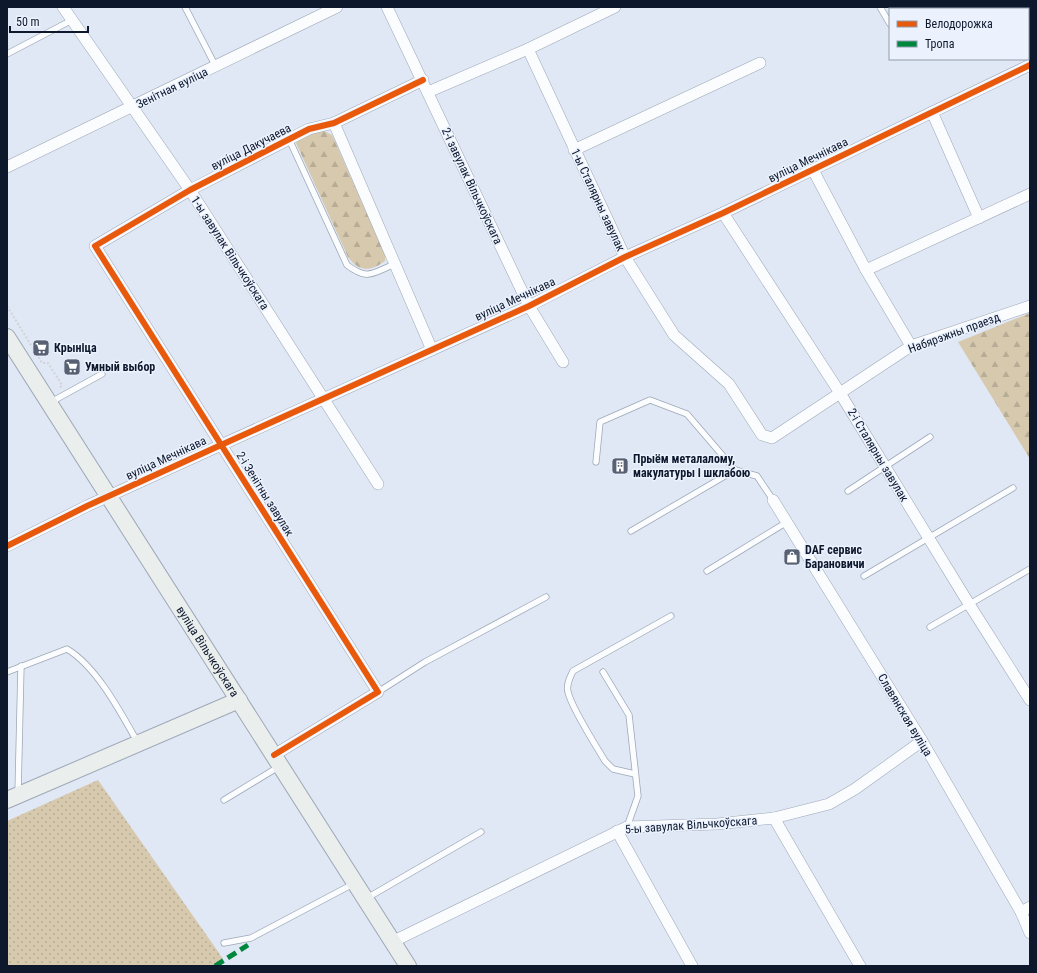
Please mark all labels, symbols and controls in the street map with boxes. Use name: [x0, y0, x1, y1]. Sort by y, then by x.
scale bar: [10, 8, 88, 34]
legend: [889, 8, 1029, 60]
text: 50 m: [16, 15, 40, 29]
text: Велодорожка: [925, 17, 993, 31]
text: Тропа: [925, 37, 955, 51]
street label: Зенітная вуліца: [134, 65, 210, 111]
street label: вуліца Дакучаева: [209, 121, 293, 173]
street label: 2-і завулак Вільчкоўскага: [439, 125, 505, 247]
street label: вуліца Мечнікава: [766, 135, 850, 185]
street label: 1-ы Сталярны завулак: [568, 146, 628, 254]
street label: 1-ы завулак Вільчкоўскага: [188, 194, 272, 313]
street label: вуліца Мечнікава: [473, 274, 558, 324]
street label: Набярэжны праезд: [906, 310, 1002, 356]
supermarket icon: Крыніца: [31, 338, 51, 358]
place label: Крыніца: [54, 341, 97, 355]
supermarket icon: Умный выбор: [62, 357, 82, 377]
place label: Умный выбор: [85, 360, 155, 374]
street label: 2-і Сталярны завулак: [845, 406, 911, 504]
street label: вуліца Мечнікава: [124, 433, 209, 483]
street label: 2-і Зенітны завулак: [233, 449, 297, 539]
place label: Прыём металалому, макулатуры і шклабою: [633, 452, 751, 480]
building icon: Прыём металалому, макулатуры і шклабою: [610, 456, 630, 476]
place label: DAF сервис Барановичи: [805, 543, 865, 571]
shop icon: DAF сервис Барановичи: [782, 547, 802, 567]
street label: вуліца Вільчкоўскага: [173, 603, 242, 700]
street label: Славянская вуліца: [875, 671, 935, 759]
street label: 5-ы завулак Вільчкоўскага: [624, 813, 758, 837]

